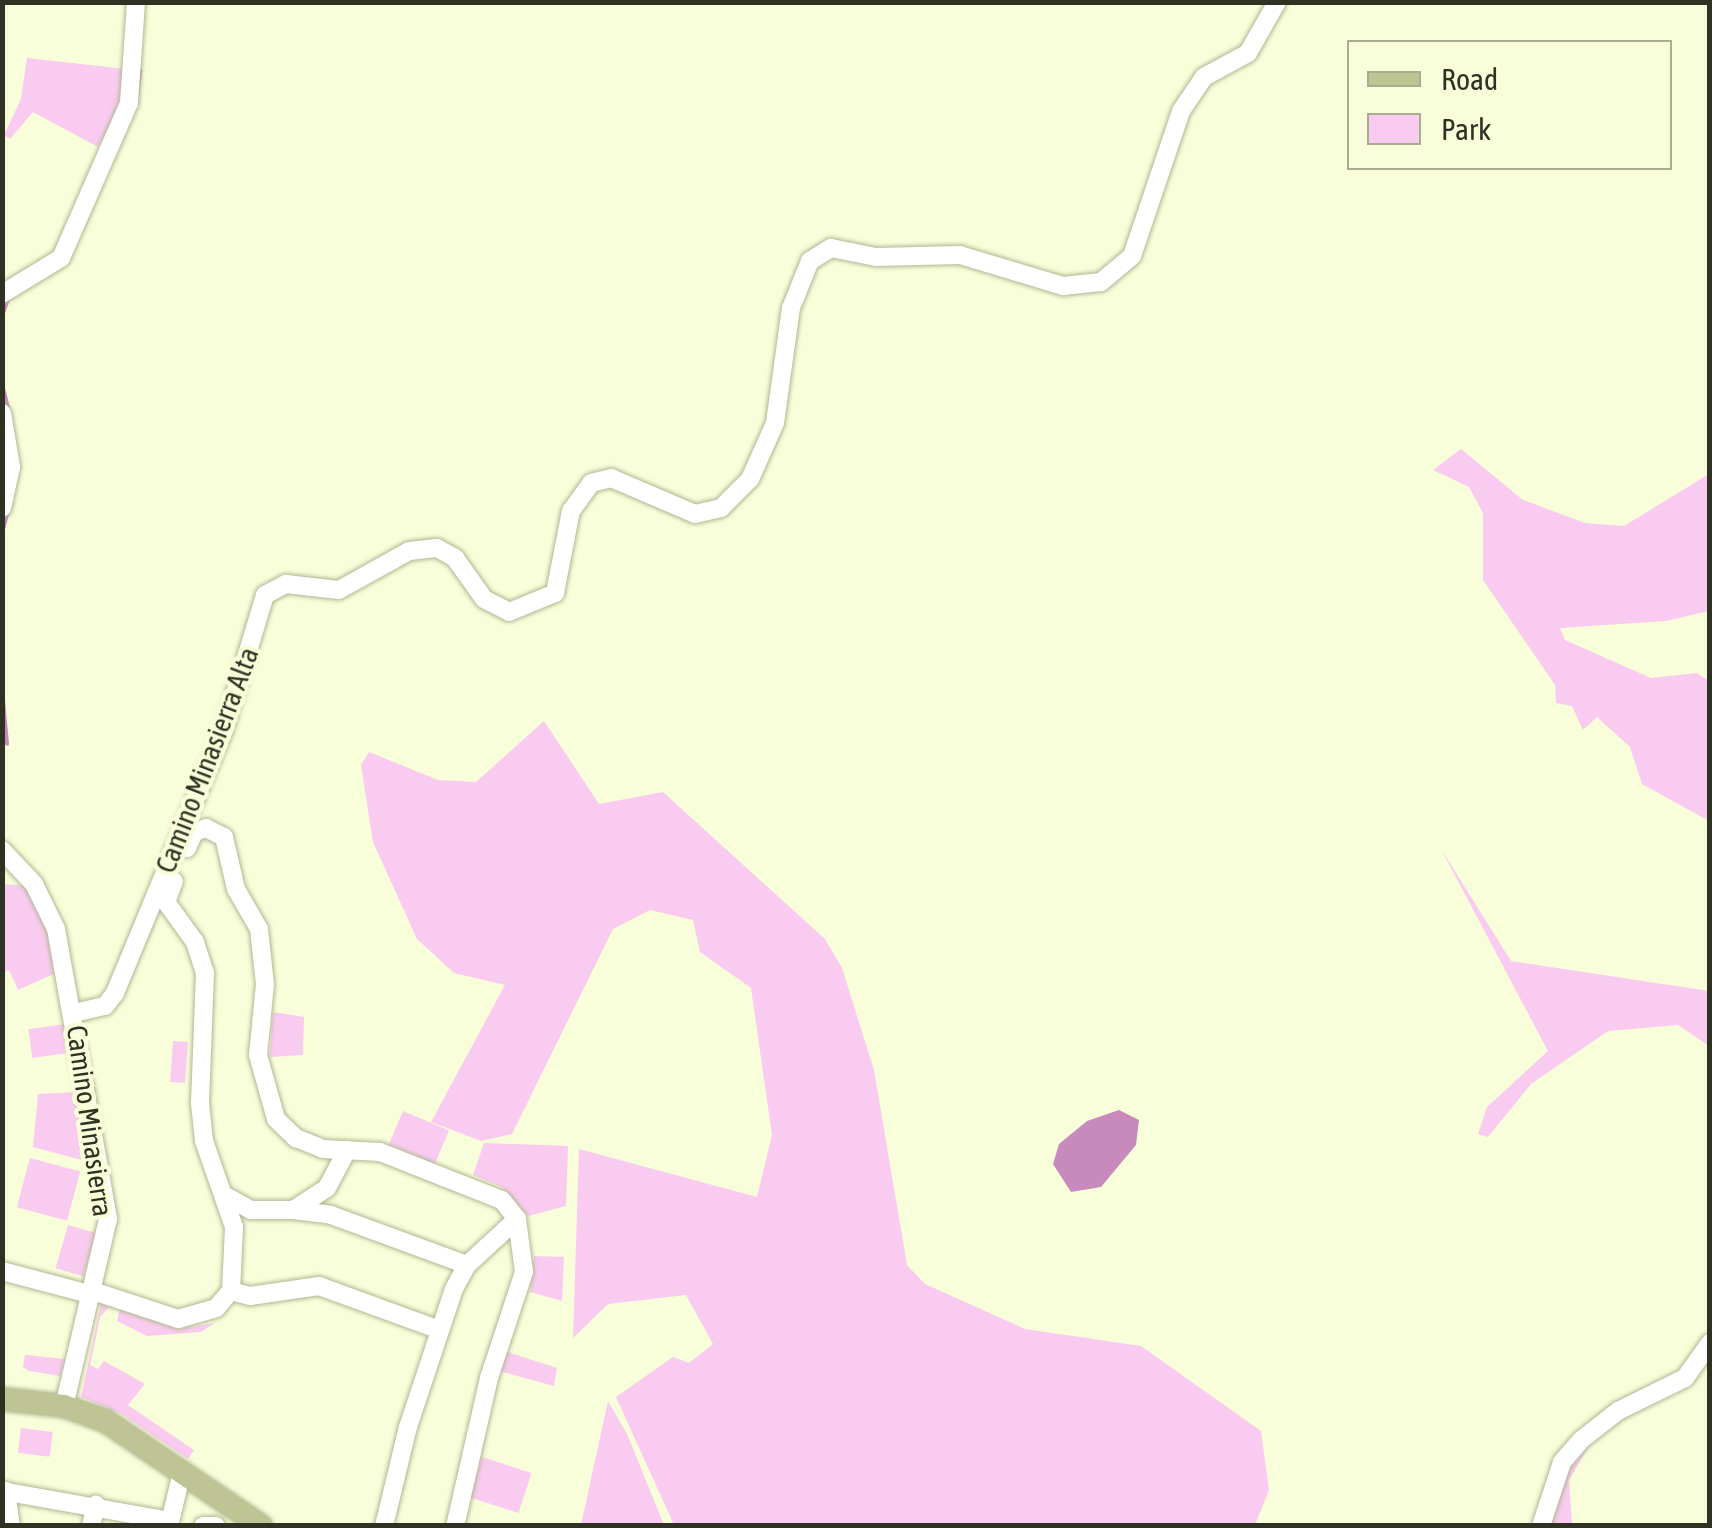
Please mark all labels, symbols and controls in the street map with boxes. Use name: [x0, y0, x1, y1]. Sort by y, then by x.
legend: [1347, 40, 1672, 170]
text: Road: [1441, 62, 1498, 96]
text: Park: [1441, 112, 1491, 146]
street label: Camino Minasierra Alta: [149, 643, 265, 877]
street label: Camino Minasierra: [60, 1023, 120, 1219]

